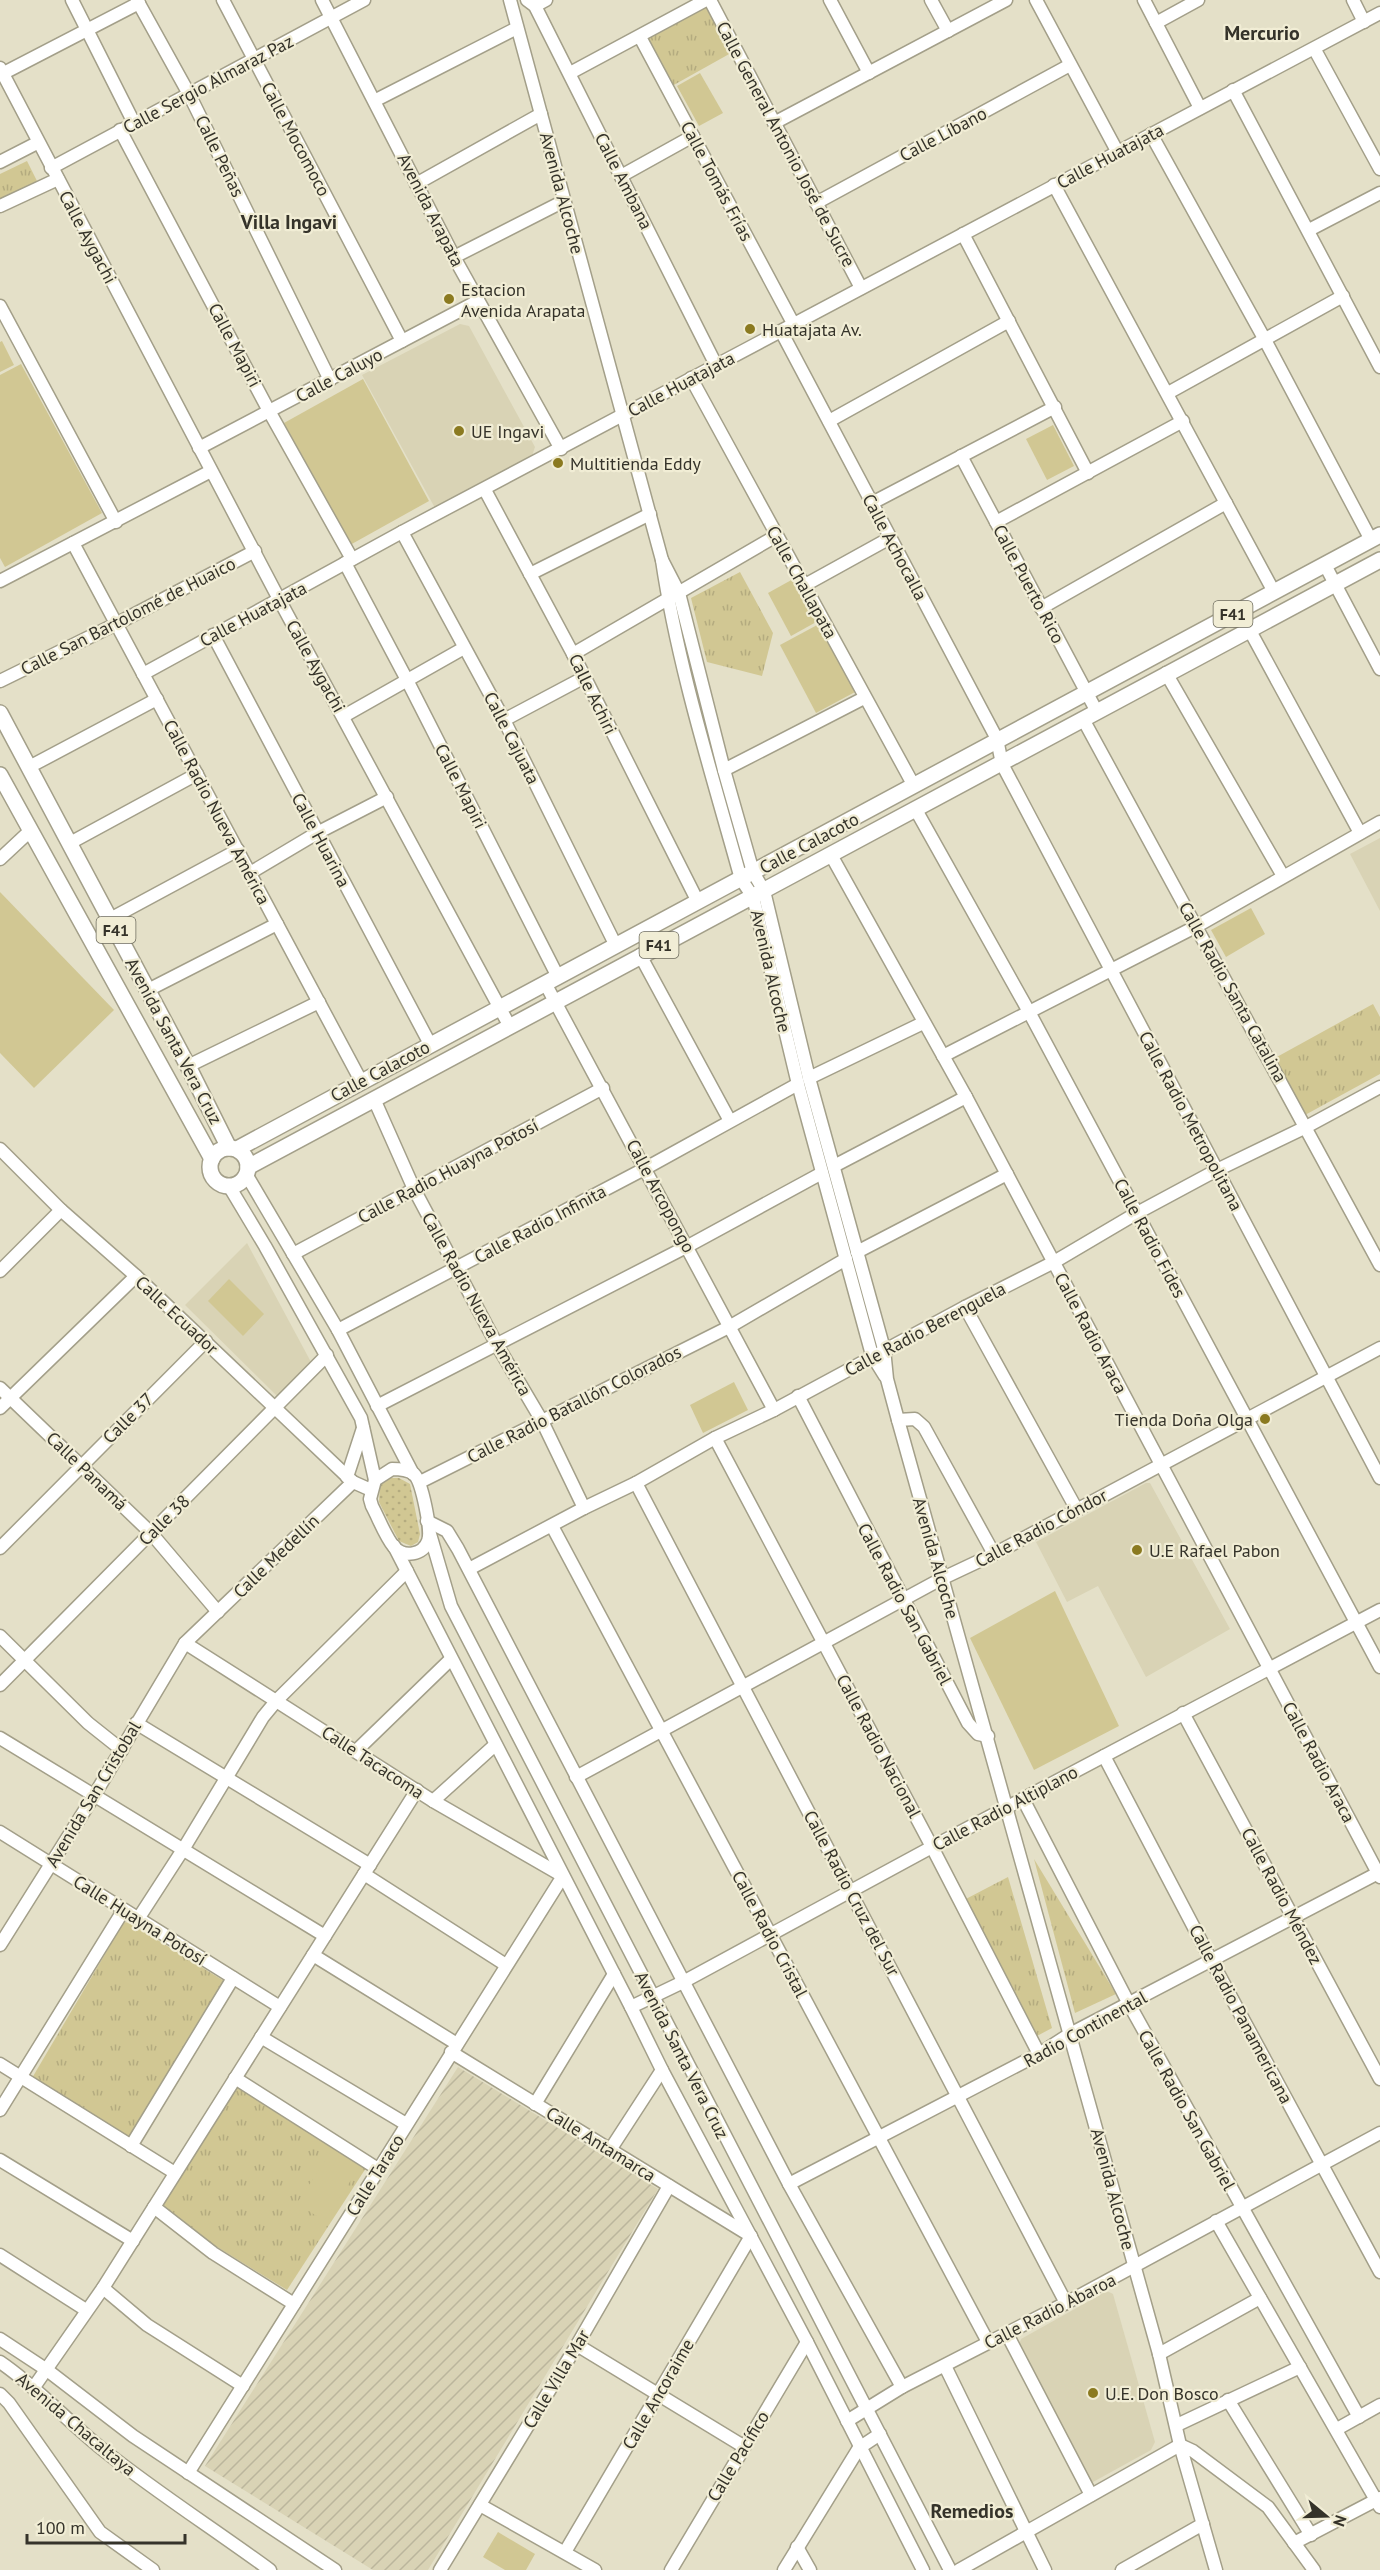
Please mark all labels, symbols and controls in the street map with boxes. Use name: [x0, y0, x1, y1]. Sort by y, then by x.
street label: Calle General Antonio José de Sucre: [711, 17, 861, 271]
district label: Mercurio: [1224, 20, 1300, 46]
street label: Calle Sergio Almaraz Paz: [119, 29, 297, 139]
street label: Calle Mocomoco: [256, 78, 336, 200]
street label: Calle Líbano: [895, 101, 991, 167]
street label: Calle Peñas: [190, 111, 250, 201]
street label: Calle Tomás Frías: [676, 117, 758, 245]
street label: Calle Huatajata: [1053, 118, 1167, 194]
street label: Calle Ambana: [590, 129, 658, 233]
street label: Avenida Alcoche: [535, 130, 589, 256]
street label: Avenida Arapata: [393, 149, 469, 271]
street label: Calle Aygachi: [54, 186, 122, 288]
district label: Villa Ingavi: [240, 209, 337, 235]
place label: Estacion Avenida Arapata: [461, 278, 585, 322]
marker: Estacion Avenida Arapata: [442, 292, 456, 306]
street label: Calle Mapiri: [203, 299, 267, 391]
place label: Huatajata Av.: [762, 318, 862, 341]
marker: Huatajata Av.: [743, 322, 757, 336]
street label: Calle Caluyo: [292, 343, 386, 407]
street label: Calle Huatajata: [624, 346, 738, 422]
place label: UE Ingavi: [471, 420, 544, 443]
marker: UE Ingavi: [452, 424, 466, 438]
place label: Multitienda Eddy: [570, 452, 701, 475]
marker: Multitienda Eddy: [551, 456, 565, 470]
street label: Calle Achocalla: [857, 490, 933, 604]
street label: Calle Puerto Rico: [988, 521, 1070, 647]
street label: Calle Challapata: [762, 522, 842, 642]
street label: Calle San Bartolomé de Huaico: [17, 552, 239, 680]
street label: Calle Huatajata: [196, 576, 310, 652]
road number: F41: [1214, 601, 1252, 627]
street label: Calle Aygachi: [281, 616, 351, 716]
street label: Calle Achiri: [564, 650, 622, 738]
street label: Calle Cajuata: [479, 688, 545, 788]
street label: Calle Radio Nueva América: [158, 715, 276, 909]
street label: Calle Mapiri: [430, 740, 492, 832]
street label: Calle Huarina: [286, 789, 356, 891]
street label: Calle Calacoto: [755, 807, 863, 879]
street label: Calle Radio Santa Catalina: [1174, 898, 1292, 1086]
street label: Avenida Alcoche: [746, 907, 796, 1035]
road number: F41: [96, 917, 136, 943]
road number: F41: [640, 932, 678, 958]
street label: Avenida Santa Vera Cruz: [120, 954, 228, 1128]
street label: Calle Radio Metropolitana: [1134, 1027, 1248, 1215]
street label: Calle Calacoto: [326, 1035, 434, 1107]
street label: Calle Radio Huayna Potosí: [354, 1113, 543, 1228]
street label: Calle Arcopongo: [621, 1135, 701, 1257]
street label: Calle Radio Fides: [1109, 1174, 1191, 1302]
street label: Calle Radio Infinita: [470, 1180, 610, 1268]
street label: Calle Radio Nueva América: [417, 1208, 537, 1400]
street label: Calle Radio Araca: [1049, 1269, 1133, 1397]
street label: Calle Ecuador: [131, 1271, 223, 1359]
street label: Calle Radio Berenguela: [840, 1277, 1010, 1381]
street label: Calle Radio Batallón Colorados: [463, 1340, 685, 1468]
street label: Calle 37: [98, 1388, 158, 1448]
place label: Tienda Doña Olga: [1115, 1408, 1253, 1431]
marker: Tienda Doña Olga: [1258, 1412, 1272, 1426]
street label: Calle Panamá: [42, 1427, 132, 1515]
street label: Calle Radio Cóndor: [971, 1483, 1111, 1573]
street label: Calle 38: [134, 1490, 194, 1550]
street label: Avenida Alcoche: [908, 1495, 964, 1621]
street label: Calle Medellín: [228, 1509, 324, 1603]
street label: Calle Radio San Gabriel: [853, 1519, 958, 1689]
place label: U.E Rafael Pabon: [1149, 1539, 1280, 1562]
marker: U.E Rafael Pabon: [1130, 1543, 1144, 1557]
street label: Calle Radio Nacional: [831, 1670, 927, 1822]
street label: Calle Radio Araca: [1277, 1698, 1361, 1826]
street label: Avenida San Cristobal: [40, 1716, 146, 1871]
street label: Calle Tacacoma: [317, 1720, 429, 1804]
street label: Calle Radio Altiplano: [928, 1760, 1082, 1856]
street label: Calle Radio Cruz del Sur: [799, 1806, 905, 1980]
street label: Calle Radio Méndez: [1236, 1824, 1328, 1968]
street label: Calle Radio Cristal: [727, 1867, 813, 2002]
street label: Calle Huayna Potosí: [69, 1870, 211, 1970]
street label: Calle Radio Panamericana: [1184, 1921, 1298, 2107]
street label: Avenida Santa Vera Cruz: [630, 1967, 734, 2143]
street label: Radio Continental: [1019, 1985, 1151, 2072]
street label: Calle Radio San Gabriel: [1133, 2026, 1241, 2195]
street label: Calle Antamarca: [542, 2101, 660, 2187]
street label: Avenida Alcoche: [1086, 2126, 1140, 2252]
street label: Calle Taraco: [341, 2130, 409, 2220]
street label: Calle Radio Abaroa: [980, 2268, 1120, 2354]
street label: Calle Villa Mar: [517, 2325, 595, 2433]
street label: Calle Ancoraime: [617, 2334, 699, 2454]
street label: Avenida Chacaltaya: [11, 2367, 141, 2481]
place label: U.E. Don Bosco: [1105, 2382, 1219, 2405]
marker: U.E. Don Bosco: [1086, 2386, 1100, 2400]
street label: Calle Pacífico: [702, 2406, 774, 2506]
north arrow: [1296, 2486, 1356, 2546]
district label: Remedios: [931, 2498, 1013, 2524]
scale bar: [27, 2507, 184, 2545]
text: N: [1329, 2513, 1351, 2529]
text: 100 m: [36, 2516, 85, 2539]

